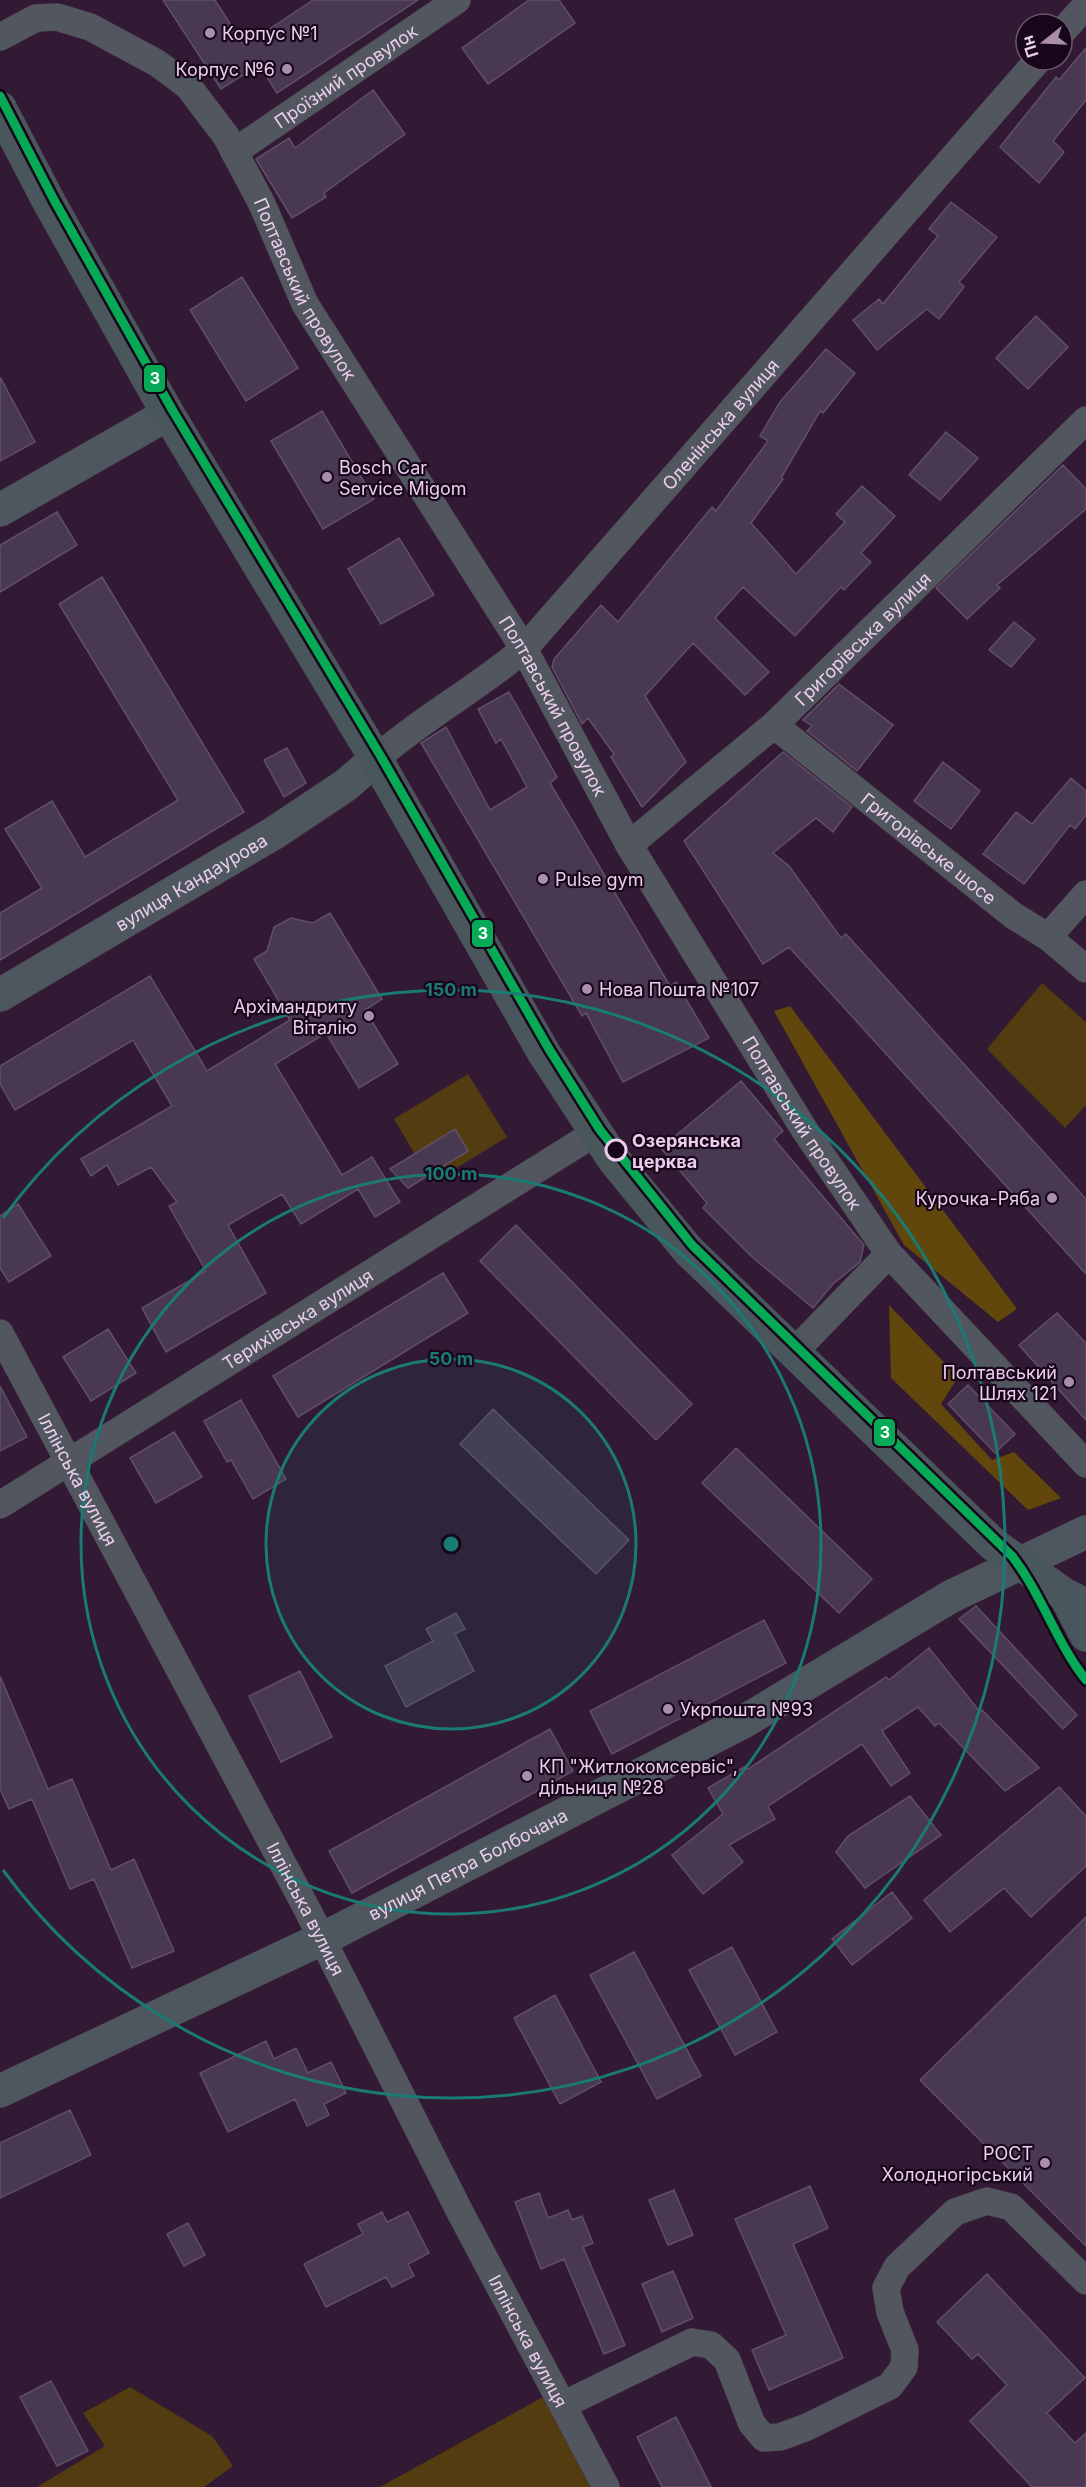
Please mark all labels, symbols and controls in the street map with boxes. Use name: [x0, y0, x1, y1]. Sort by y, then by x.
north arrow: [1014, 12, 1074, 72]
street label: Проїзний провулок: [270, 20, 421, 132]
place label: Корпус №1: [222, 23, 318, 44]
marker: Корпус №1: [203, 26, 217, 40]
text: Пн: [1017, 33, 1043, 60]
place label: Корпус №6: [176, 59, 275, 80]
marker: Корпус №6: [280, 62, 294, 76]
street label: Полтавський провулок: [250, 194, 361, 384]
street label: Оленінська вулиця: [658, 354, 783, 494]
line badge: 3: [143, 364, 166, 393]
text: 3: [150, 368, 160, 388]
place label: Bosch Car Service Migom: [339, 457, 467, 499]
marker: Bosch Car Service Migom: [320, 470, 334, 484]
street label: Григорівська вулиця: [790, 568, 935, 709]
street label: Полтавський провулок: [495, 612, 611, 800]
street label: Григорівське шосе: [857, 788, 1001, 908]
street label: вулиця Кандаурова: [111, 829, 271, 935]
place label: Pulse gym: [555, 869, 643, 890]
marker: Pulse gym: [536, 872, 550, 886]
line badge: 3: [471, 919, 494, 948]
text: 3: [478, 923, 488, 943]
text: 150 m: [425, 979, 477, 1000]
place label: Нова Пошта №107: [599, 979, 759, 1000]
marker: Нова Пошта №107: [580, 982, 594, 996]
place label: Архімандриту Віталію: [233, 996, 357, 1038]
marker: Архімандриту Віталію: [362, 1009, 376, 1023]
street label: Полтавський провулок: [739, 1032, 866, 1214]
place label: Озерянська церква: [632, 1130, 741, 1172]
marker: Озерянська церква: [605, 1139, 627, 1161]
text: 100 m: [425, 1163, 477, 1184]
place label: Курочка-Ряба: [916, 1188, 1040, 1209]
marker: Курочка-Ряба: [1045, 1191, 1059, 1205]
street label: Терихівська вулиця: [219, 1264, 377, 1374]
text: 50 m: [429, 1348, 473, 1369]
place label: Полтавський Шлях 121: [942, 1362, 1057, 1404]
marker: Полтавський Шлях 121: [1062, 1375, 1076, 1389]
street label: Іллінська вулиця: [34, 1410, 122, 1549]
line badge: 3: [873, 1418, 896, 1447]
text: 3: [880, 1422, 890, 1442]
centre of rings: [441, 1534, 461, 1554]
place label: Укрпошта №93: [680, 1699, 813, 1720]
marker: Укрпошта №93: [661, 1702, 675, 1716]
place label: КП "Житлокомсервіс", дільниця №28: [539, 1756, 738, 1798]
marker: КП "Житлокомсервіс", дільниця №28: [520, 1769, 534, 1783]
street label: вулиця Петра Болбочана: [365, 1804, 571, 1924]
street label: Іллінська вулиця: [263, 1839, 349, 1979]
place label: РОСТ Холодногірський: [882, 2143, 1033, 2185]
marker: РОСТ Холодногірський: [1038, 2156, 1052, 2170]
street label: Іллінська вулиця: [485, 2271, 572, 2411]

